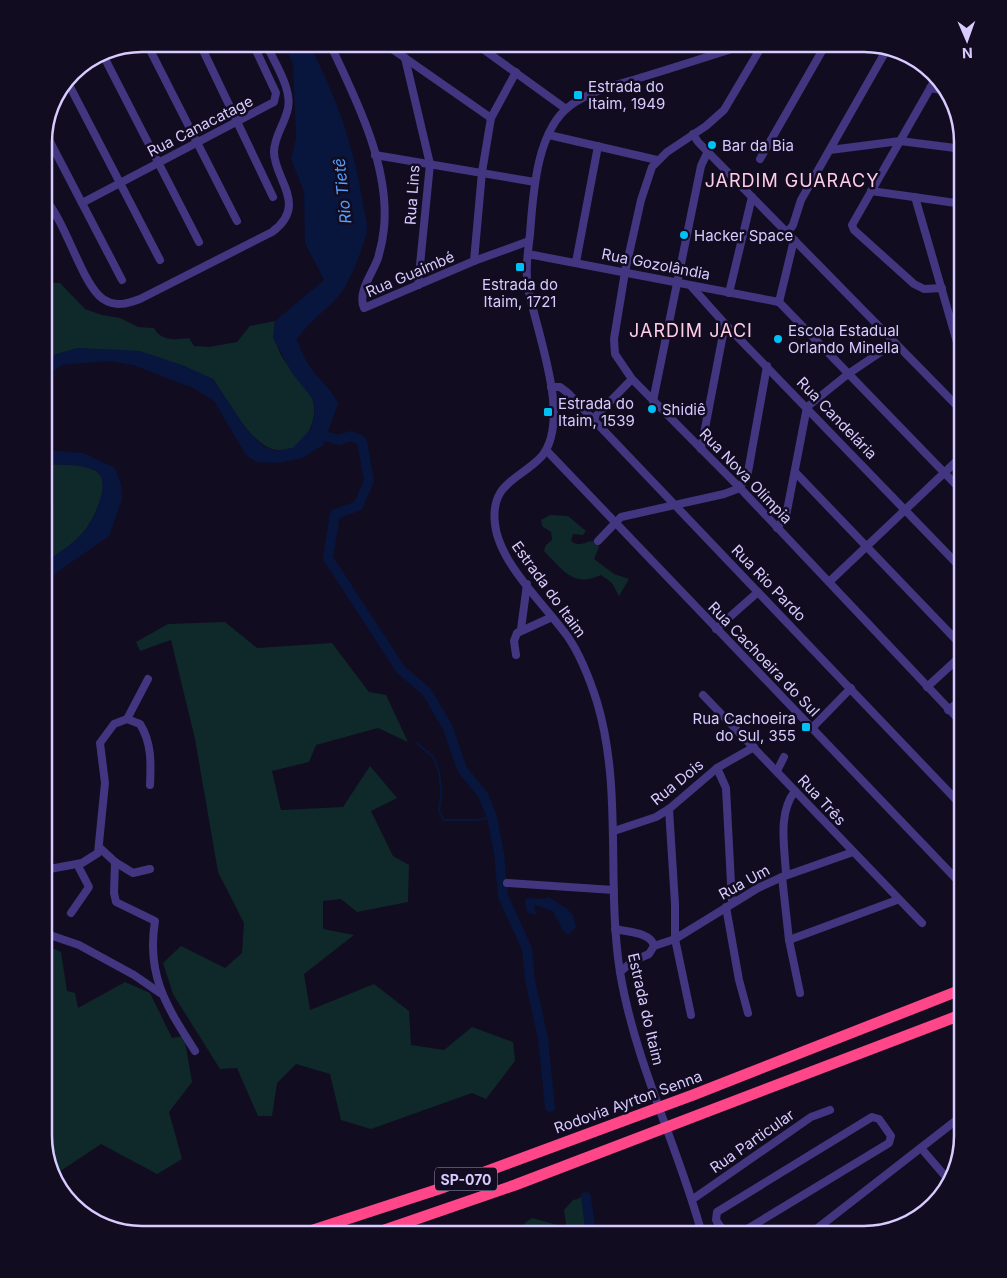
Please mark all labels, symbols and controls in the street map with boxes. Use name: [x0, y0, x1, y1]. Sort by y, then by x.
north arrow: [942, 15, 992, 65]
text: N: [962, 45, 973, 62]
place label: Estrada do Itaim, 1949: [588, 77, 665, 113]
marker: Estrada do Itaim, 1949: [572, 89, 584, 101]
street label: Rua Canacatage: [144, 91, 256, 161]
place label: Bar da Bia: [722, 136, 794, 155]
marker: Bar da Bia: [706, 139, 718, 151]
water label: Rio Tietê: [329, 157, 355, 225]
street label: Rua Lins: [400, 164, 424, 226]
district label: JARDIM GUARACY: [705, 170, 879, 191]
place label: Hacker Space: [694, 226, 793, 245]
marker: Hacker Space: [678, 229, 690, 241]
street label: Rua Gozolândia: [600, 244, 712, 284]
street label: Rua Guaimbé: [363, 247, 457, 301]
marker: Estrada do Itaim, 1721: [514, 261, 526, 273]
place label: Estrada do Itaim, 1721: [482, 275, 558, 311]
district label: JARDIM JACI: [629, 320, 753, 341]
place label: Escola Estadual Orlando Minella: [788, 321, 899, 357]
marker: Escola Estadual Orlando Minella: [772, 333, 784, 345]
street label: Rua Candelária: [793, 373, 881, 463]
place label: Estrada do Itaim, 1539: [558, 394, 635, 430]
place label: Shidiê: [662, 400, 706, 419]
marker: Shidiê: [646, 403, 658, 415]
marker: Estrada do Itaim, 1539: [542, 406, 554, 418]
street label: Rua Nova Olímpia: [696, 424, 796, 528]
street label: Estrada do Itaim: [508, 537, 590, 641]
street label: Rua Rio Pardo: [728, 541, 810, 625]
street label: Rua Cachoeira do Sul: [704, 598, 824, 720]
place label: Rua Cachoeira do Sul, 355: [693, 709, 796, 745]
marker: Rua Cachoeira do Sul, 355: [800, 721, 812, 733]
street label: Rua Dois: [647, 755, 707, 809]
street label: Rua Três: [794, 771, 850, 829]
street label: Rua Um: [715, 860, 773, 904]
street label: Estrada do Itaim: [624, 951, 668, 1067]
street label: Rodovia Ayrton Senna: [551, 1066, 705, 1138]
street label: Rua Particular: [706, 1105, 798, 1177]
road number: SP-070: [435, 1168, 497, 1190]

